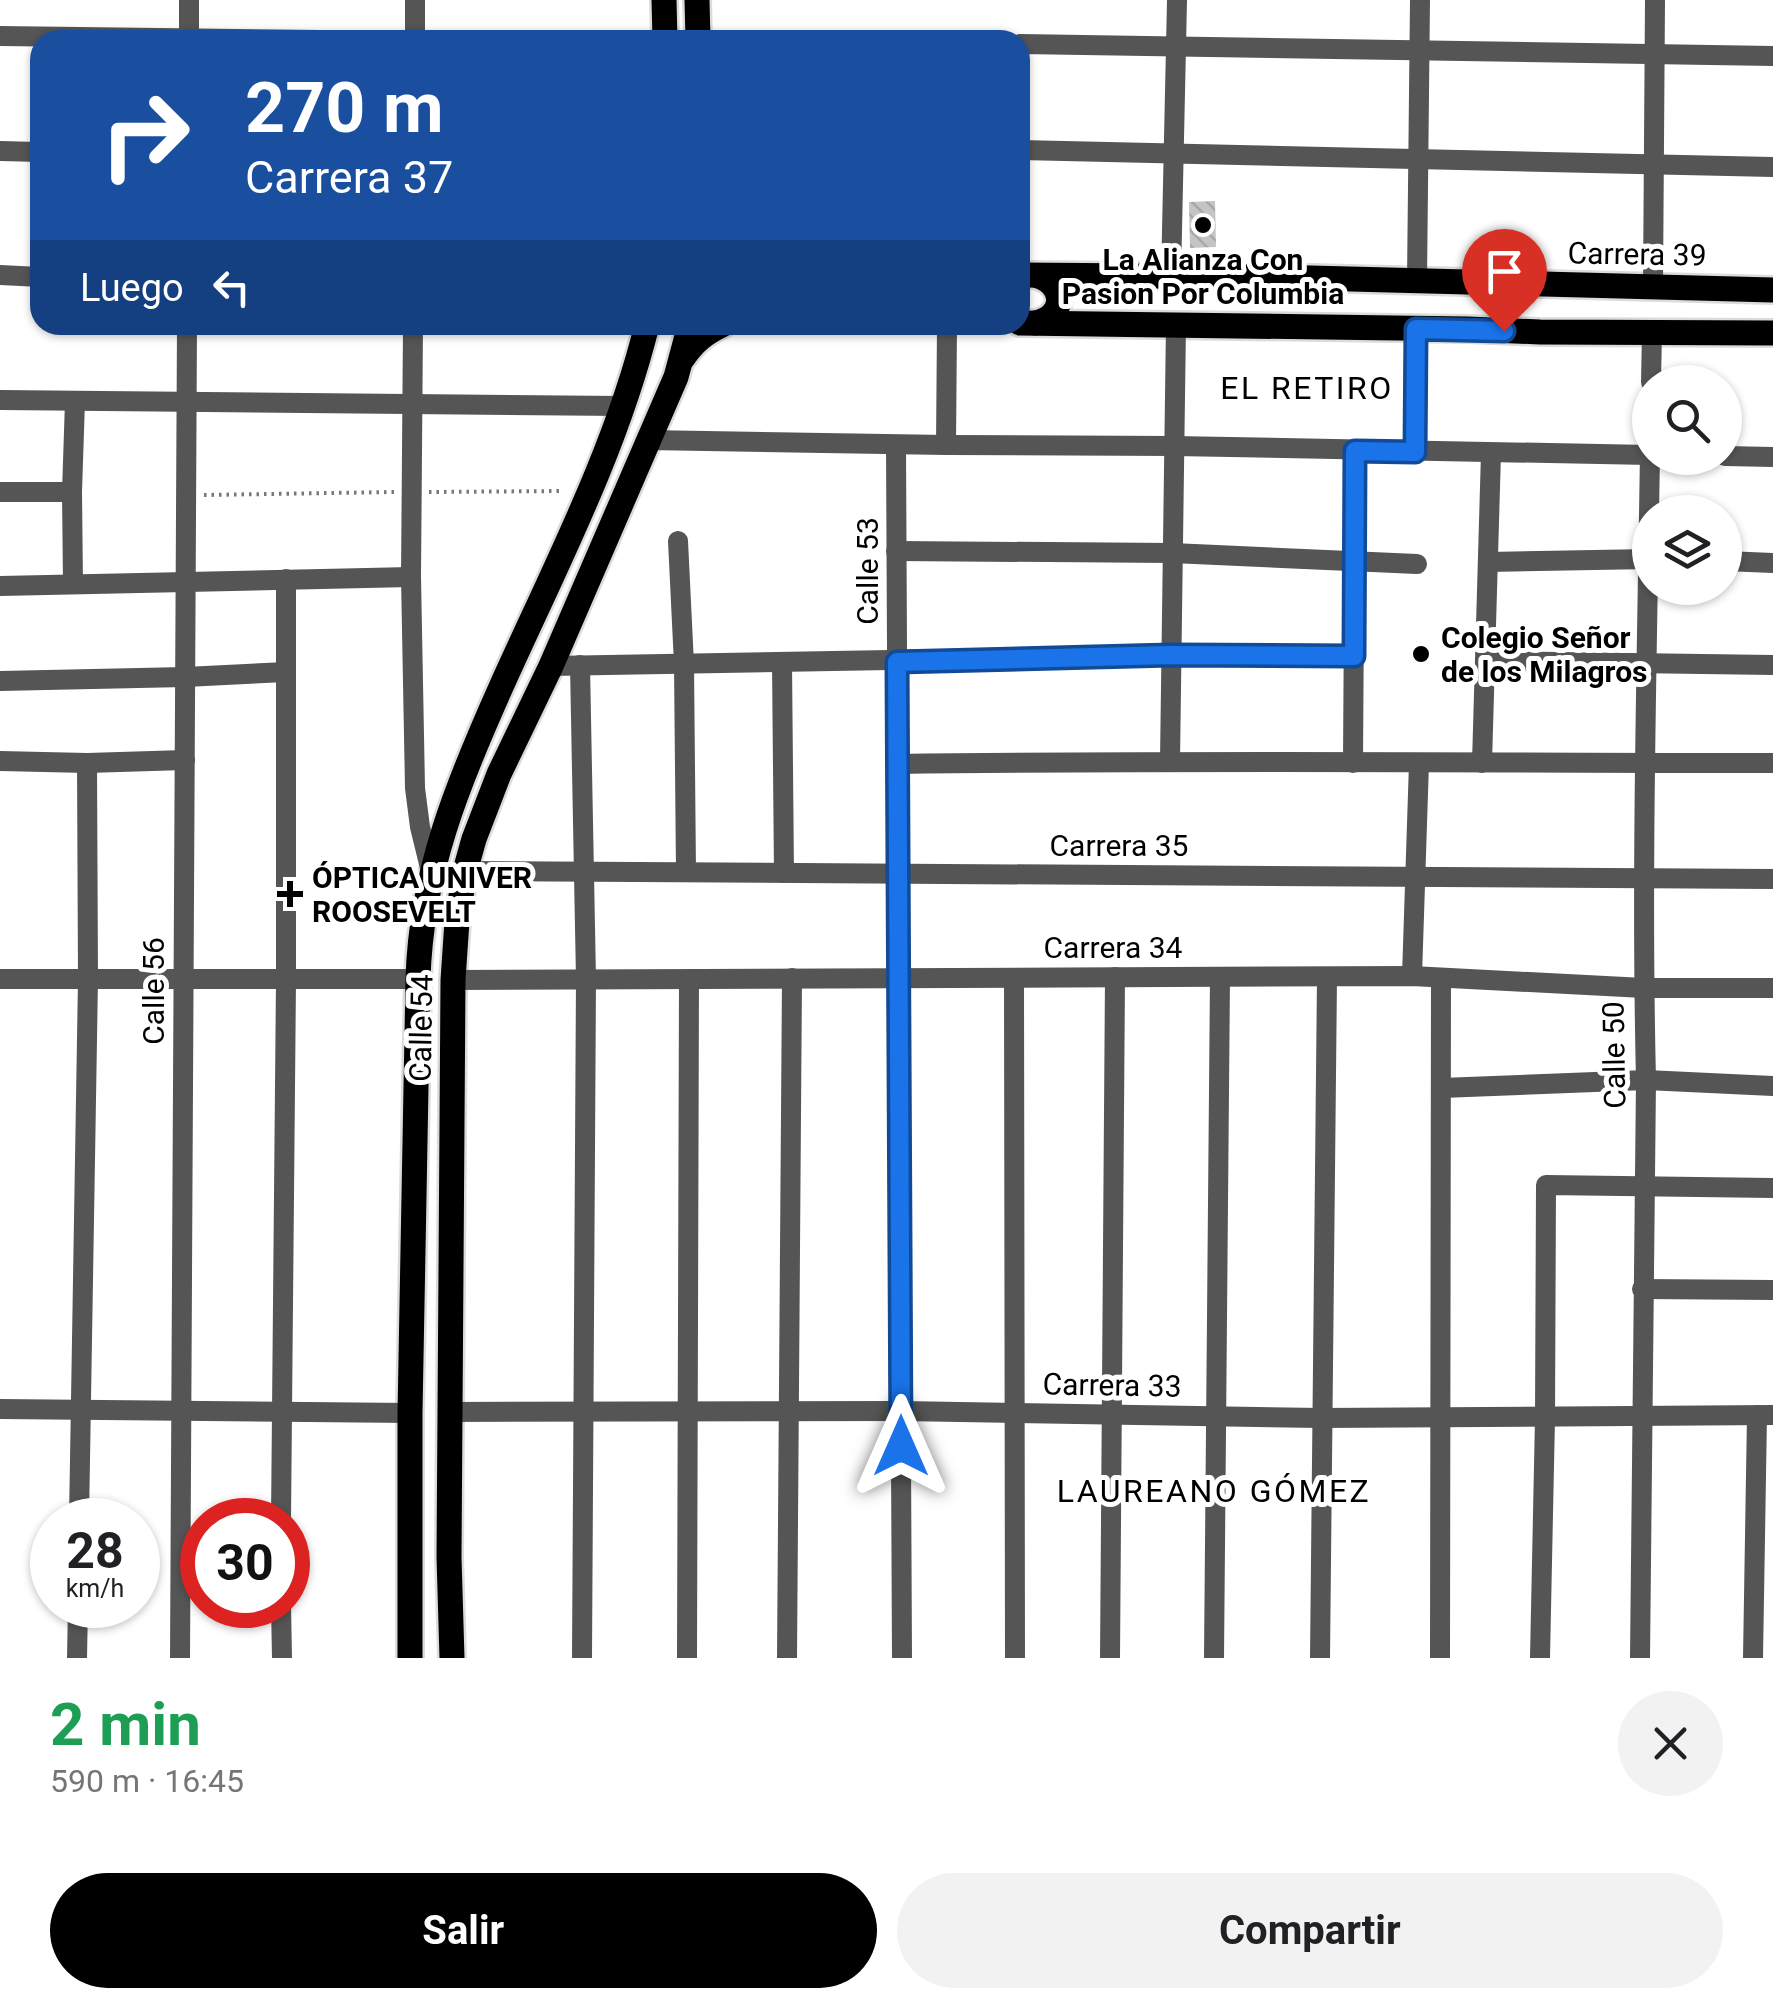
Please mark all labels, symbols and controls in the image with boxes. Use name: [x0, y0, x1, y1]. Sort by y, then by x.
text: 270 m: [245, 67, 444, 149]
icon: right: [80, 70, 210, 200]
text: Carrera 37: [245, 151, 453, 204]
marker: La Alianza Con Pasion Por Columbia: [1192, 214, 1214, 236]
pin: [1462, 229, 1547, 332]
street label: Carrera 39: [1567, 235, 1707, 273]
place label: La Alianza Con Pasion Por Columbia: [1062, 242, 1344, 311]
icon: arrive: [1477, 244, 1532, 299]
icon: left: [204, 260, 259, 315]
text: Luego: [80, 266, 184, 310]
map controls: [1632, 365, 1742, 605]
button: search: [1632, 365, 1742, 475]
district label: EL RETIRO: [1220, 369, 1394, 407]
button: layers: [1632, 495, 1742, 605]
street label: Calle 53: [850, 517, 885, 625]
place label: Colegio Señor de los Milagros: [1441, 620, 1648, 689]
marker: Colegio Señor de los Milagros: [1410, 643, 1432, 665]
street label: Carrera 35: [1050, 828, 1188, 863]
place label: ÓPTICA UNIVER ROOSEVELT: [312, 860, 532, 929]
marker: ÓPTICA UNIVER ROOSEVELT: [277, 881, 303, 907]
street label: Carrera 34: [1044, 930, 1183, 965]
street label: Calle 56: [136, 937, 171, 1045]
street label: Calle 54: [403, 974, 439, 1082]
street label: Calle 50: [1596, 1001, 1632, 1109]
street label: Carrera 33: [1042, 1366, 1182, 1404]
position arrow: [849, 1394, 953, 1498]
district label: LAUREANO GÓMEZ: [1057, 1472, 1371, 1510]
speed limit sign: 30: [180, 1498, 310, 1628]
text: 28: [66, 1522, 124, 1580]
text: km/h: [66, 1574, 124, 1603]
text: 2 min: [50, 1689, 201, 1760]
button: close: [1618, 1691, 1723, 1796]
text: 590 m · 16:45: [50, 1762, 244, 1800]
button: Salir: [50, 1873, 877, 1988]
button: Compartir: [897, 1873, 1723, 1988]

